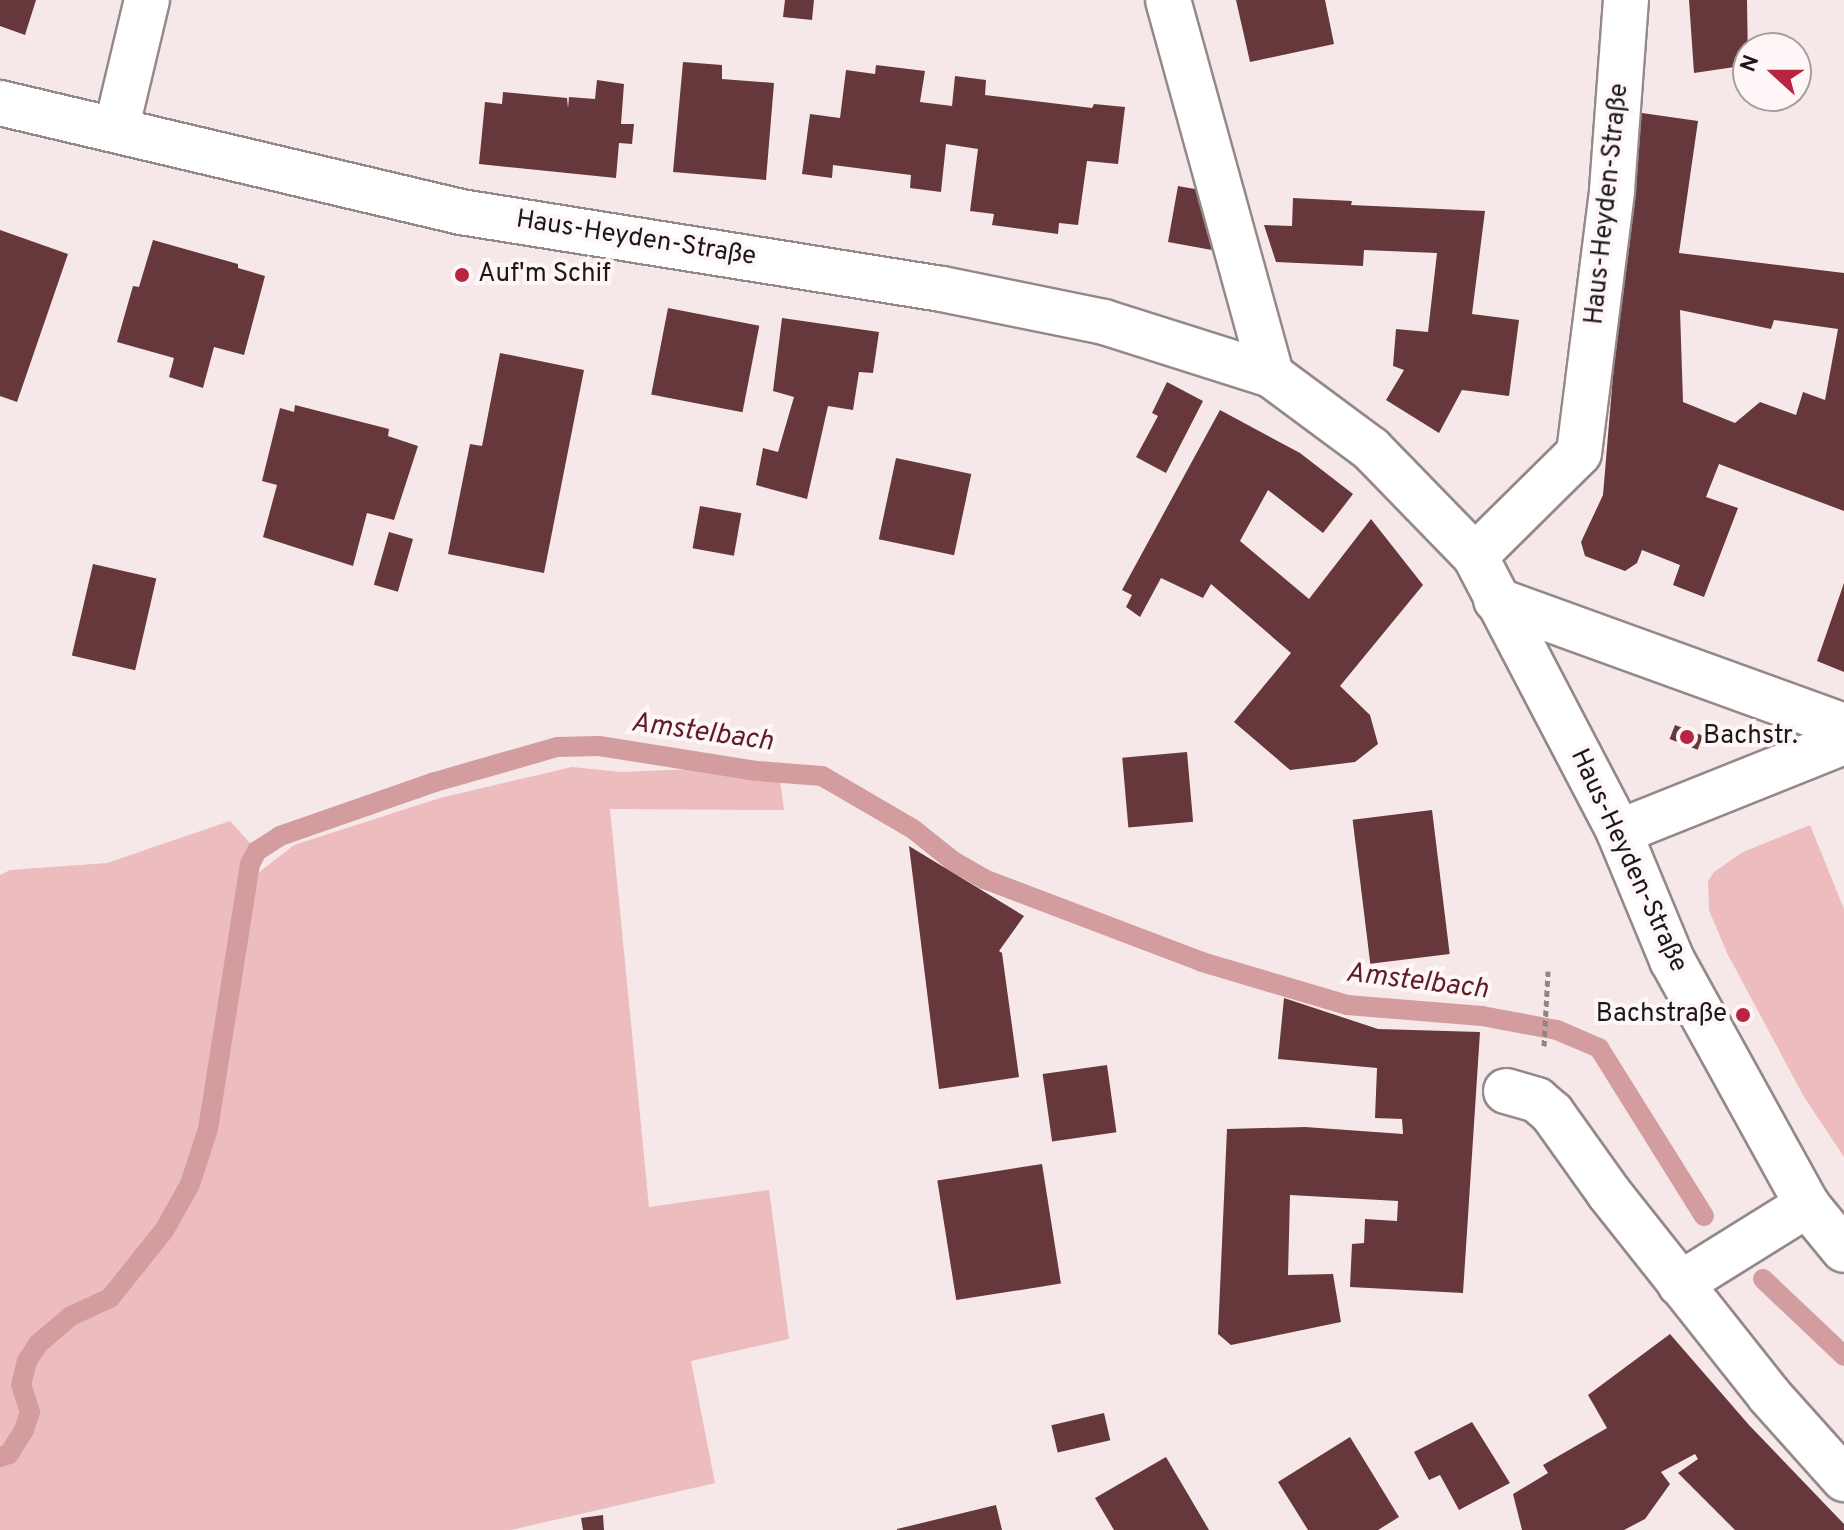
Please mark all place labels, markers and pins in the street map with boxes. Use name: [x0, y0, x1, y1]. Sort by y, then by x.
place label: Auf'm Schif: [478, 259, 611, 291]
marker: Auf'm Schif: [453, 266, 471, 284]
place label: Bachstr.: [1703, 721, 1798, 753]
marker: Bachstr.: [1678, 728, 1696, 746]
place label: Bachstraße: [1596, 999, 1727, 1031]
marker: Bachstraße: [1734, 1006, 1752, 1024]

